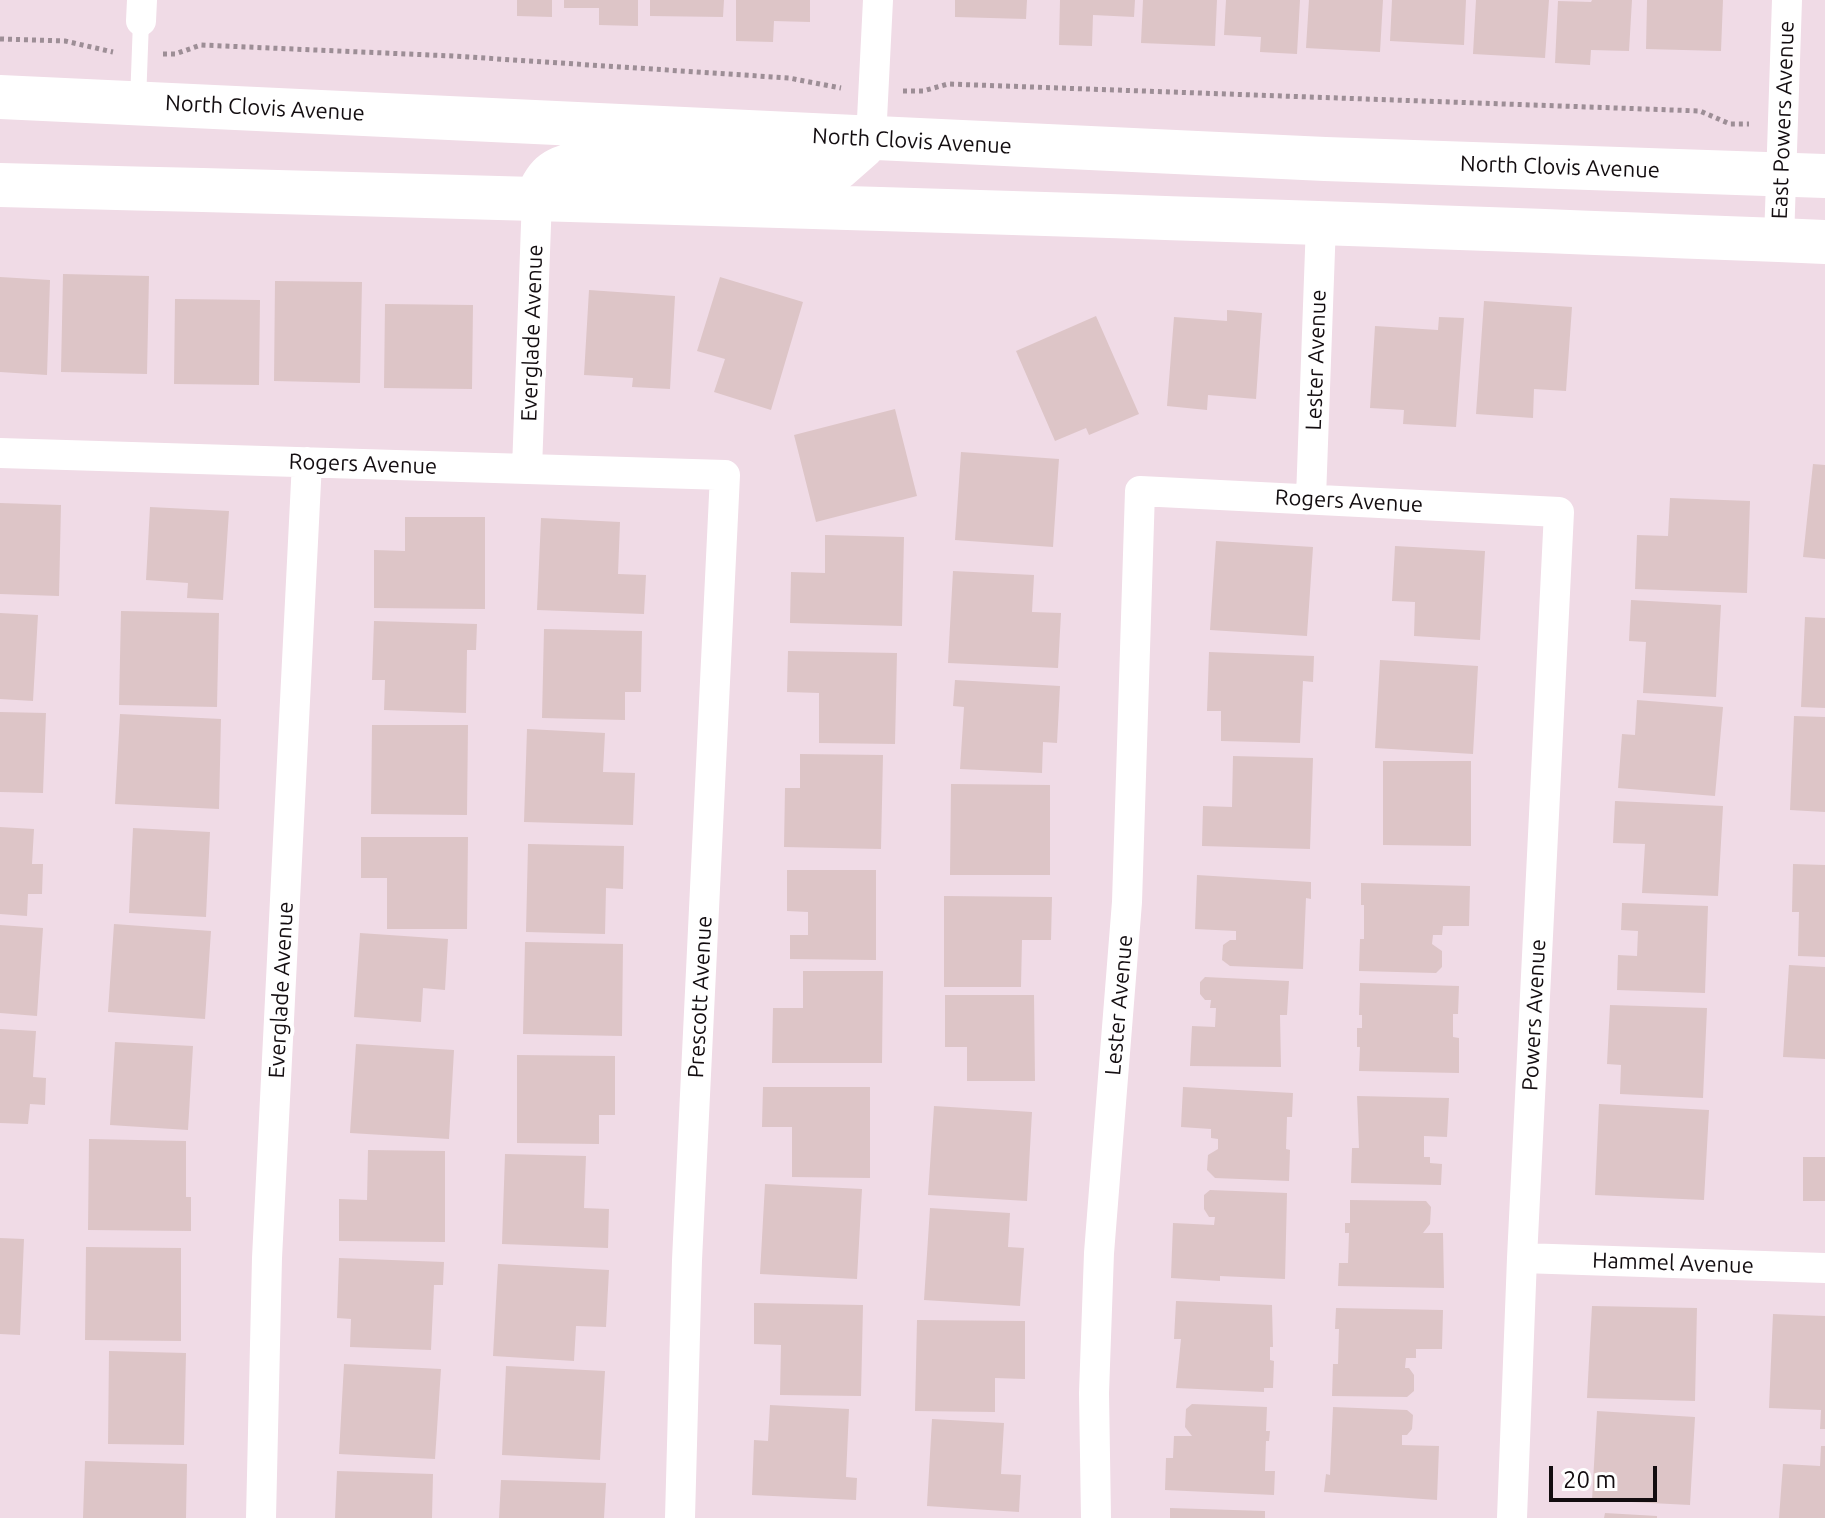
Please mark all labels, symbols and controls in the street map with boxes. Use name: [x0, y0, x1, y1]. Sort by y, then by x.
street label: East Powers Avenue: [1766, 20, 1800, 220]
street label: North Clovis Avenue: [164, 90, 366, 126]
street label: North Clovis Avenue: [811, 123, 1013, 159]
street label: North Clovis Avenue: [1460, 150, 1660, 184]
street label: Everglade Avenue: [516, 244, 548, 422]
street label: Lester Avenue: [1300, 289, 1332, 431]
street label: Rogers Avenue: [288, 448, 438, 480]
street label: Rogers Avenue: [1274, 484, 1424, 518]
street label: Everglade Avenue: [263, 901, 299, 1079]
street label: Prescott Avenue: [683, 915, 717, 1079]
street label: Lester Avenue: [1100, 934, 1138, 1076]
street label: Powers Avenue: [1517, 938, 1551, 1092]
street label: Hammel Avenue: [1592, 1247, 1754, 1279]
scale bar: [1553, 1450, 1661, 1500]
text: 20 m: [1563, 1466, 1616, 1493]

